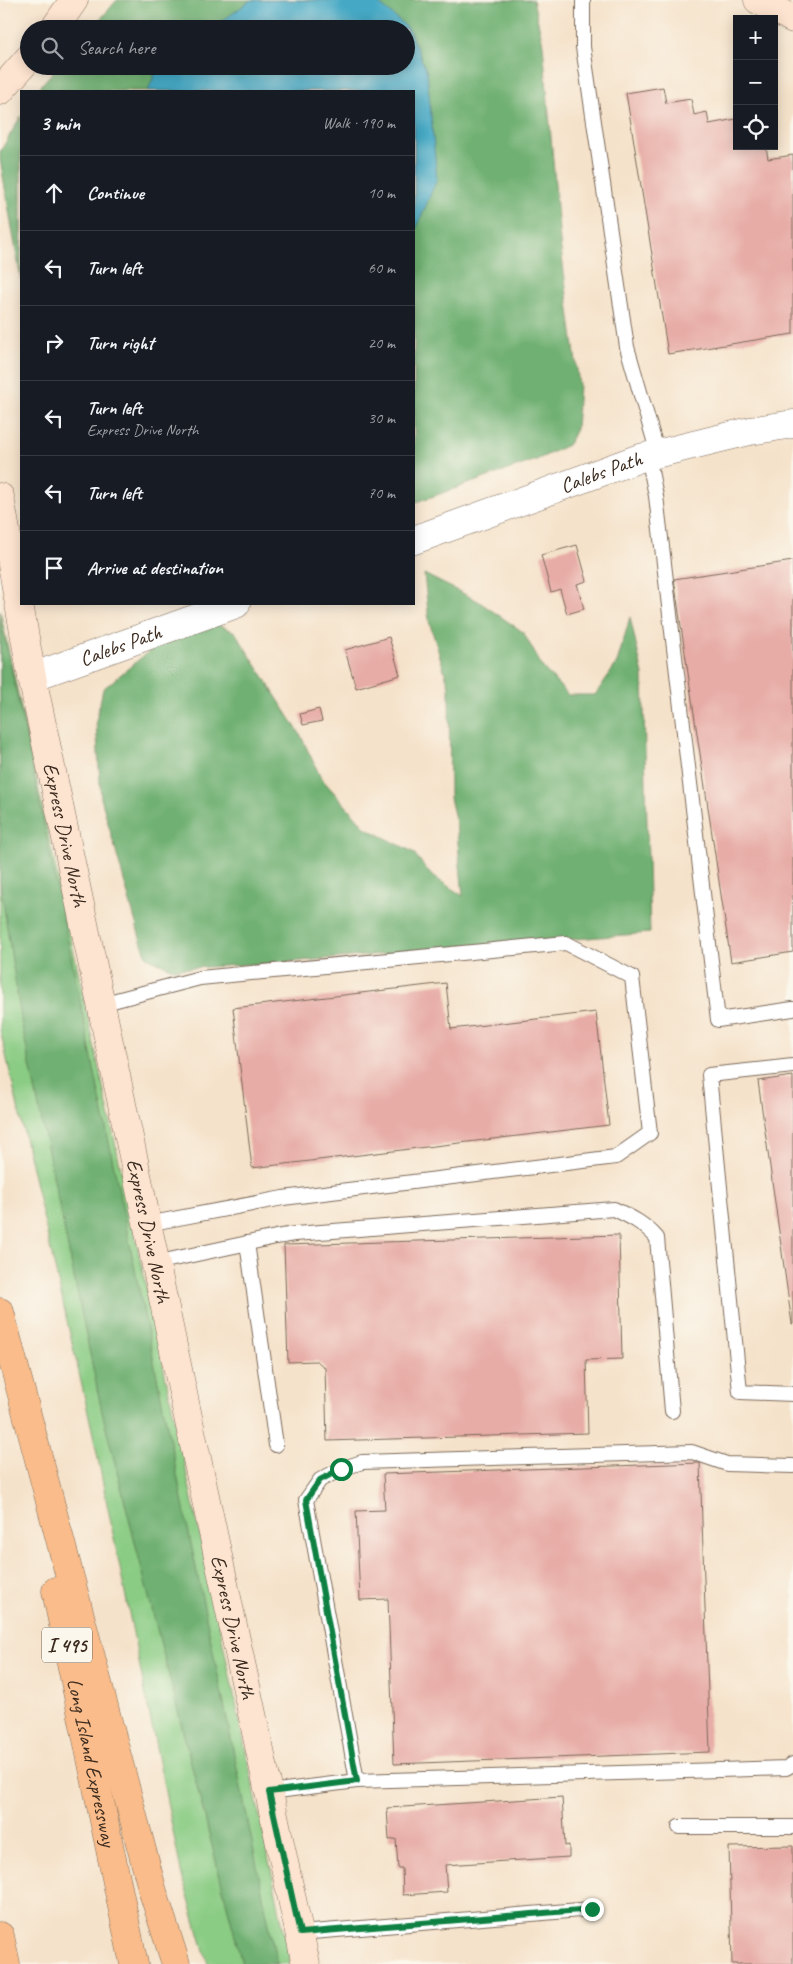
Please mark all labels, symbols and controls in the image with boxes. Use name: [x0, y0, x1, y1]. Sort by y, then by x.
map controls: [733, 15, 778, 150]
button: +: [733, 15, 778, 60]
search box: [20, 20, 415, 75]
icon: search: [38, 34, 66, 62]
text: Search here: [78, 36, 155, 60]
button: −: [733, 60, 778, 105]
button: locate: [733, 105, 778, 150]
text: 3 min: [40, 110, 80, 136]
text: Walk · 190 m: [323, 113, 395, 133]
icon: ahead: [40, 179, 68, 207]
text: Continue: [87, 181, 144, 205]
text: 10 m: [368, 183, 395, 203]
icon: left: [40, 254, 68, 282]
text: Turn left: [87, 256, 142, 280]
text: 60 m: [368, 258, 395, 278]
icon: right: [40, 329, 68, 357]
text: Turn right: [87, 331, 154, 355]
text: 20 m: [368, 333, 395, 353]
text: Turn left: [87, 396, 142, 420]
icon: left: [40, 404, 68, 432]
text: 30 m: [368, 408, 395, 428]
text: Express Drive North: [87, 420, 198, 440]
street label: Calebs Path: [557, 445, 647, 499]
icon: left: [40, 479, 68, 507]
text: Turn left: [87, 481, 142, 505]
text: 70 m: [368, 483, 395, 503]
icon: arrive: [40, 554, 68, 582]
text: Arrive at destination: [87, 556, 223, 580]
street label: Calebs Path: [76, 618, 166, 672]
street label: Express Drive North: [37, 760, 93, 910]
street label: Express Drive North: [121, 1157, 177, 1307]
route start: [330, 1458, 353, 1481]
street label: Express Drive North: [205, 1553, 262, 1703]
road number: I 495: [42, 1628, 92, 1662]
street label: Long Island Expressway: [62, 1676, 122, 1851]
route end: [581, 1898, 604, 1921]

